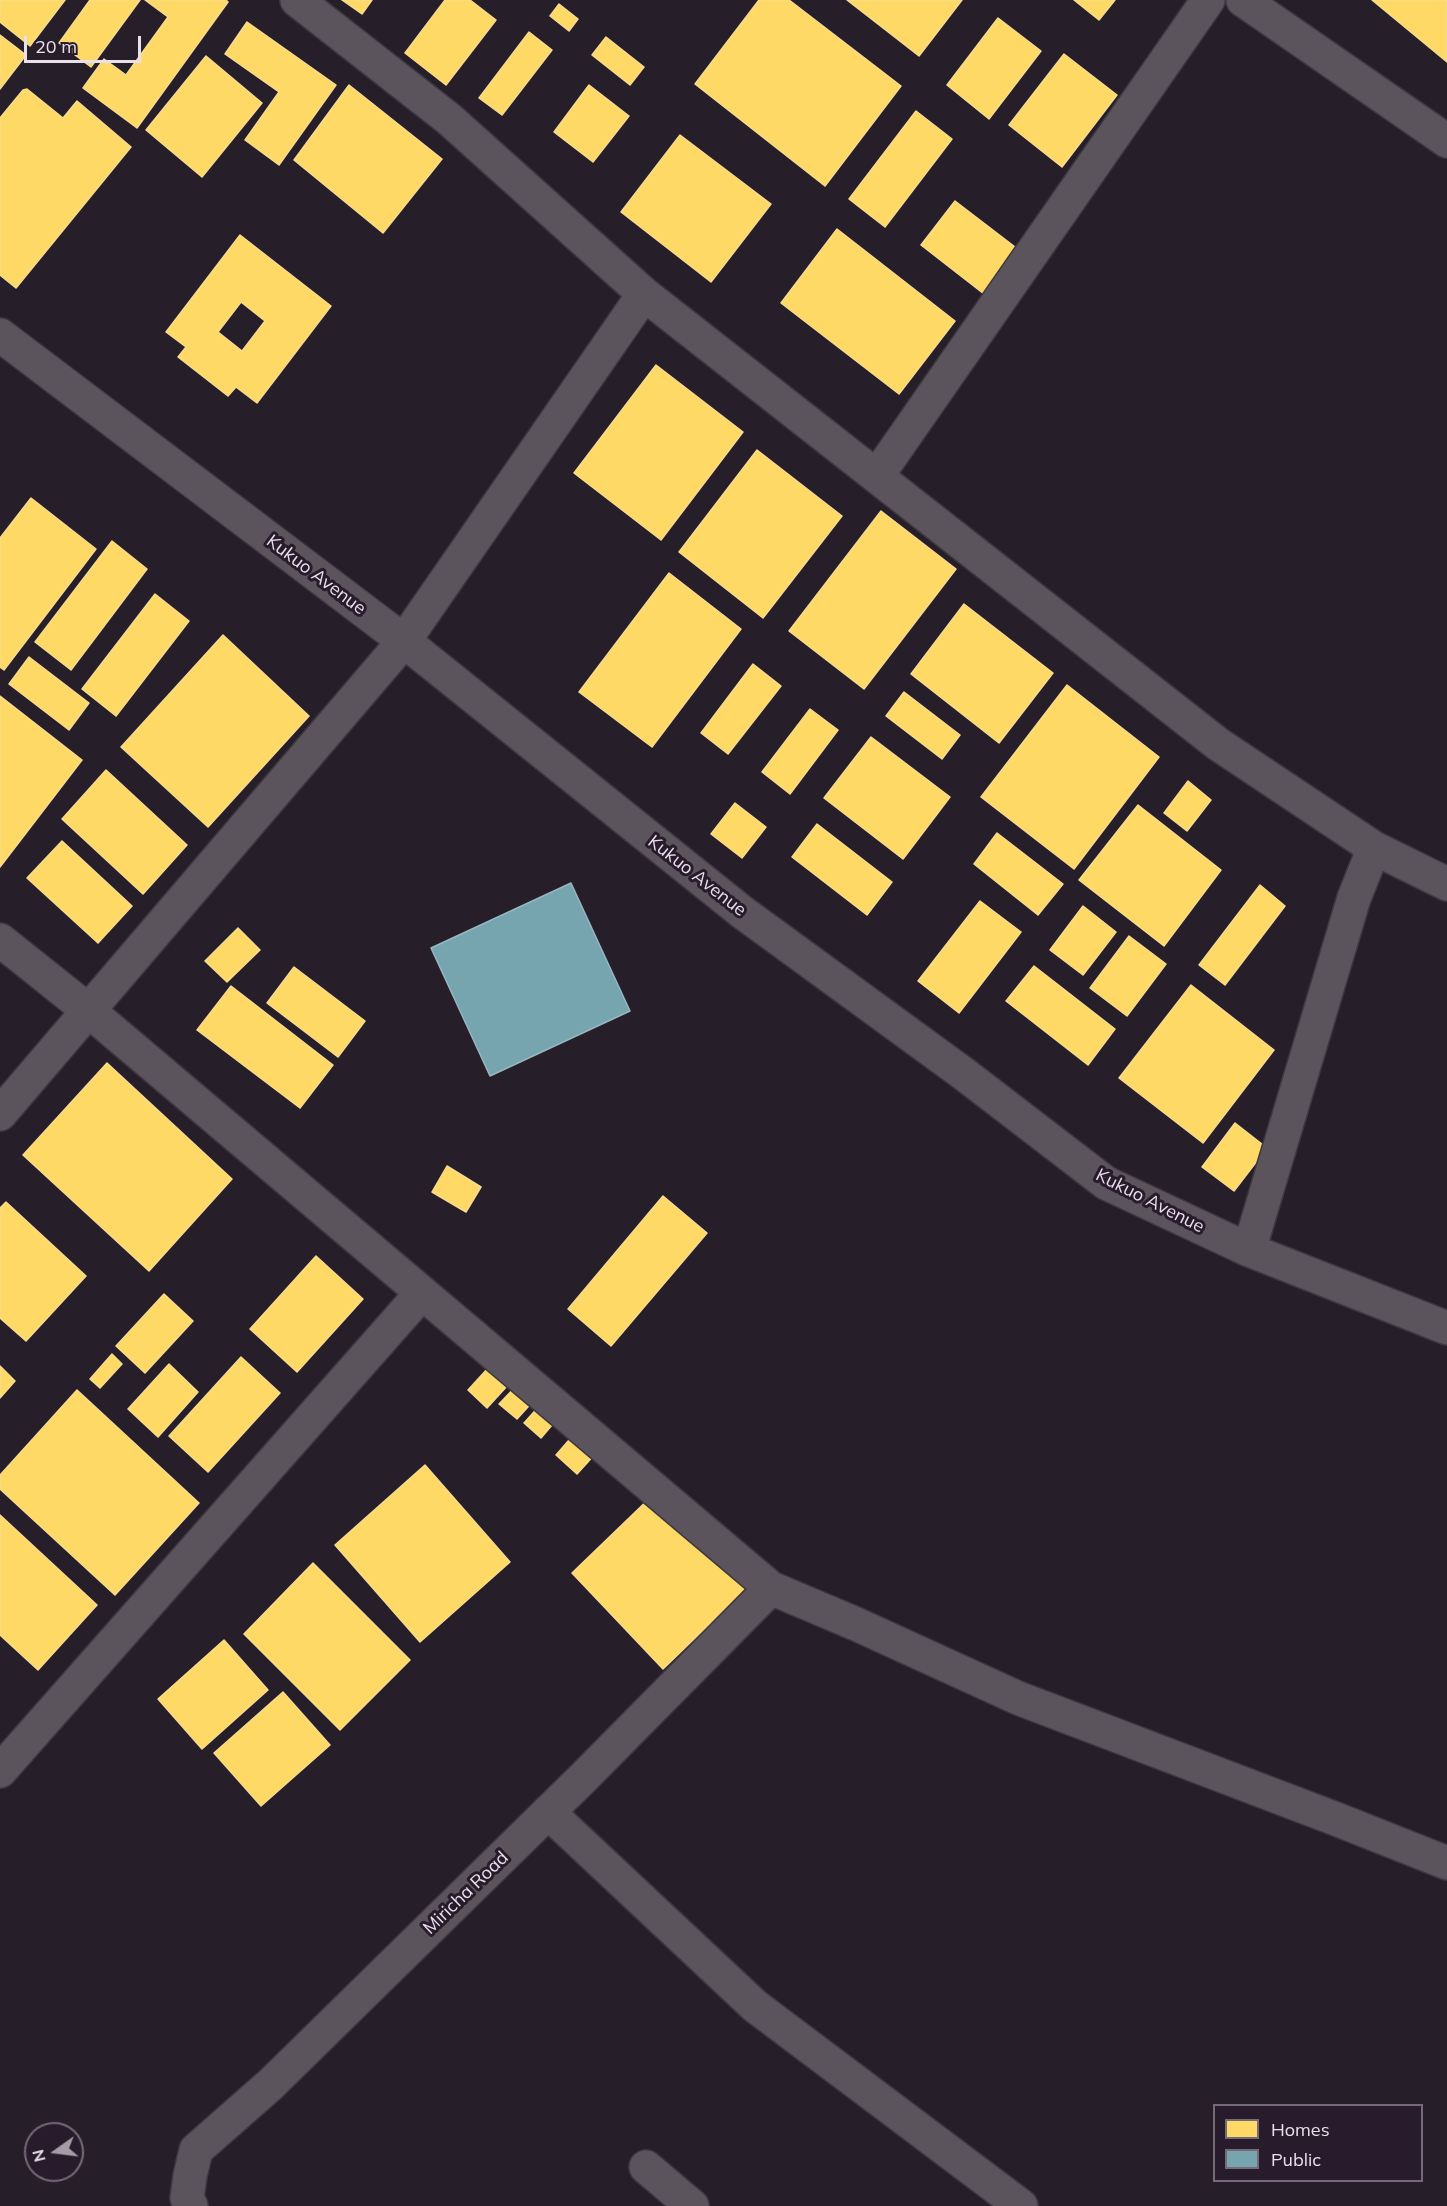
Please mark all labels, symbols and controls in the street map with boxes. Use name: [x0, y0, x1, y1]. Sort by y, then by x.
scale bar: [27, 24, 144, 62]
text: 20 m: [35, 35, 77, 58]
street label: Kukuo Avenue: [262, 531, 370, 619]
street label: Kukuo Avenue: [643, 831, 751, 921]
street label: Kukuo Avenue: [1092, 1164, 1208, 1238]
street label: Miricha Road: [419, 1847, 513, 1939]
legend: [1213, 2104, 1423, 2182]
text: Homes: [1271, 2118, 1330, 2141]
north arrow: [24, 2122, 84, 2182]
text: N: [27, 2148, 50, 2164]
text: Public: [1271, 2148, 1321, 2171]

